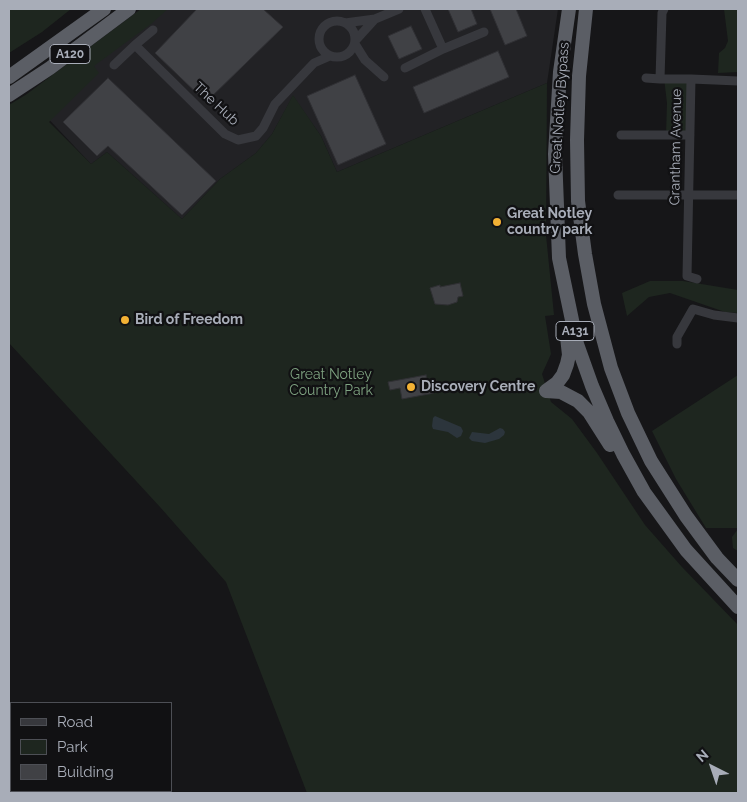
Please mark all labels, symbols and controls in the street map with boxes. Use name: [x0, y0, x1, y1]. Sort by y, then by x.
street label: Great Notley Bypass: [547, 42, 573, 174]
road number: A120: [50, 44, 90, 64]
street label: The Hub: [190, 79, 242, 129]
street label: Grantham Avenue: [667, 89, 685, 205]
place label: Great Notley country park: [507, 206, 592, 238]
marker: Great Notley country park: [491, 216, 503, 228]
place label: Bird of Freedom: [135, 312, 243, 328]
marker: Bird of Freedom: [119, 314, 131, 326]
road number: A131: [556, 322, 594, 341]
park label: Great Notley Country Park: [289, 367, 373, 400]
place label: Discovery Centre: [421, 379, 535, 395]
marker: Discovery Centre: [405, 381, 417, 393]
legend: [10, 702, 172, 792]
text: Road: [57, 713, 93, 731]
text: Park: [57, 738, 88, 756]
north arrow: [687, 742, 737, 792]
text: N: [693, 746, 711, 765]
text: Building: [57, 763, 114, 781]

